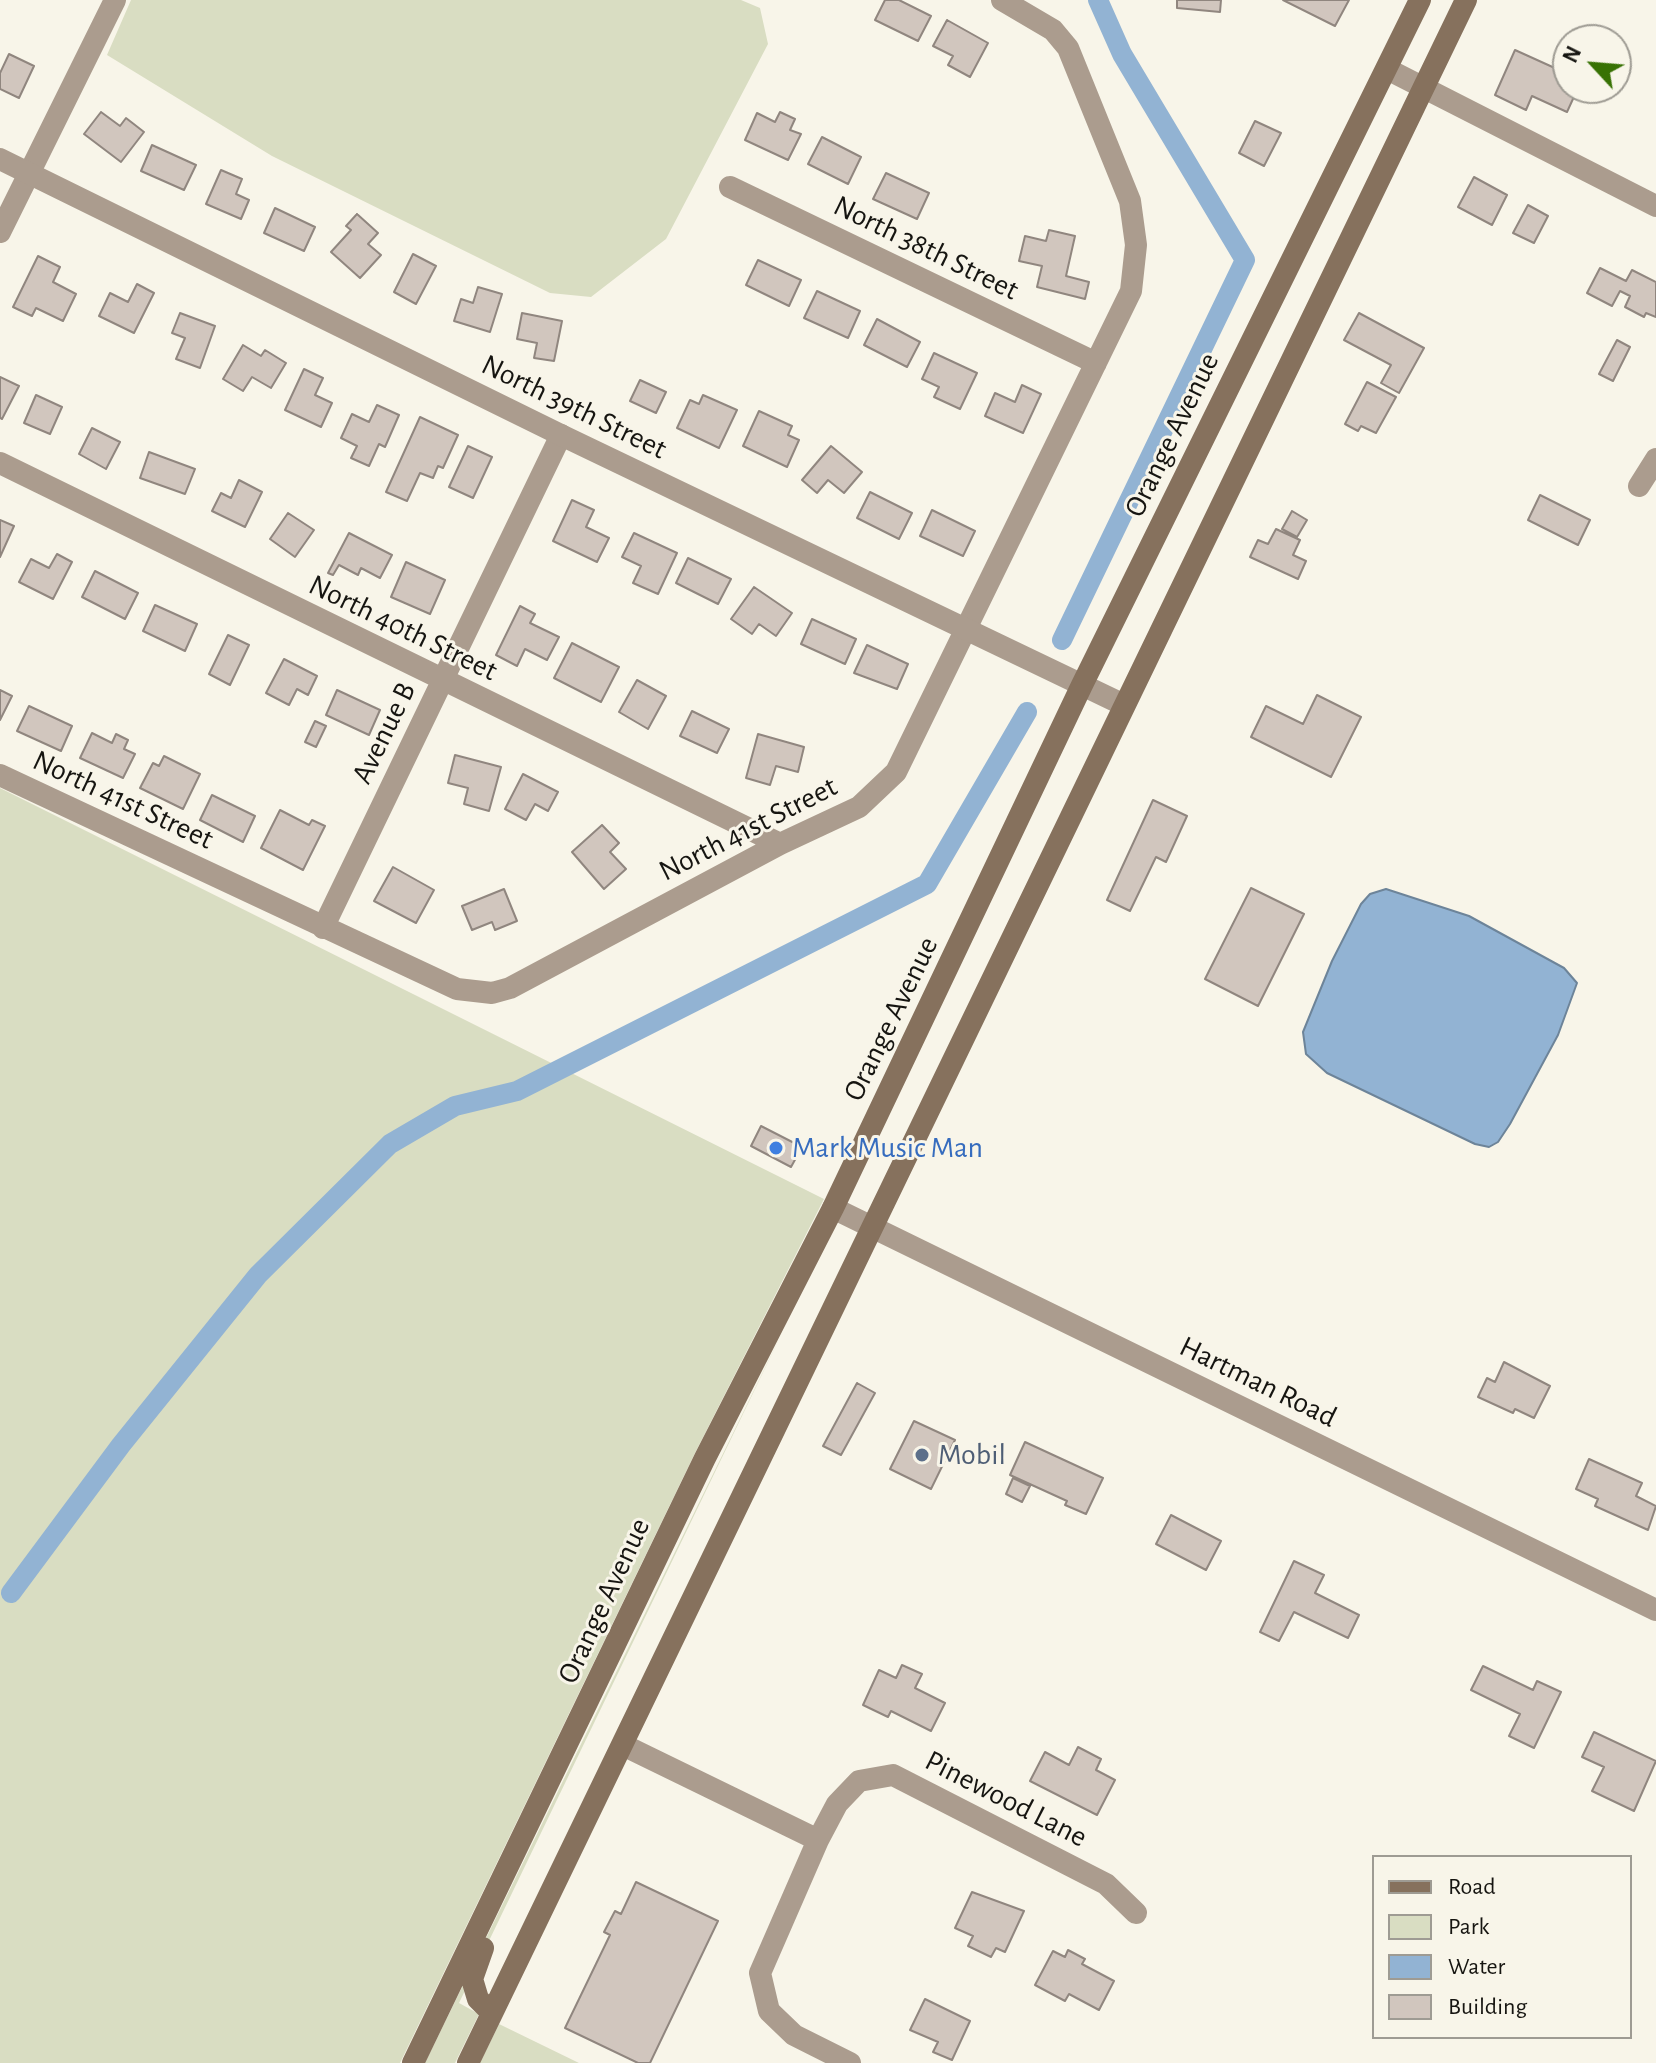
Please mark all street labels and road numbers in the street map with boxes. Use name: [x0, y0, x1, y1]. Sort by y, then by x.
street label: North 38th Street: [828, 188, 1024, 308]
street label: North 39th Street: [476, 347, 672, 467]
street label: Orange Avenue: [1117, 347, 1227, 523]
street label: North 40th Street: [303, 567, 503, 689]
street label: Avenue B: [344, 676, 424, 790]
street label: North 41st Street: [27, 742, 219, 858]
street label: North 41st Street: [653, 769, 843, 889]
street label: Orange Avenue: [836, 931, 946, 1107]
street label: Hartman Road: [1174, 1328, 1342, 1436]
street label: Orange Avenue: [550, 1513, 658, 1689]
street label: Pinewood Lane: [919, 1743, 1093, 1855]

